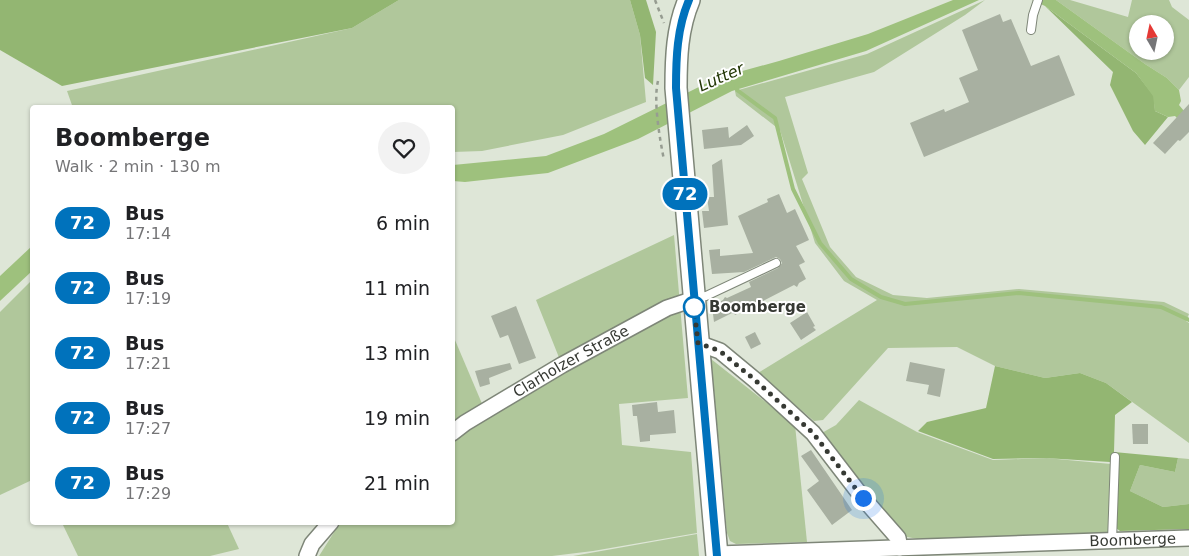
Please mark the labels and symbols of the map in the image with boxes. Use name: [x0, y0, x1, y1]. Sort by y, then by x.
north arrow: [1129, 15, 1174, 60]
water label: Lutter: [695, 58, 748, 95]
line badge: 72: [662, 178, 708, 210]
marker: Boomberge: [683, 296, 705, 318]
place label: Boomberge: [709, 298, 806, 316]
street label: Clarholzer Straße: [510, 321, 632, 401]
your location: [851, 486, 876, 511]
street label: Boomberge: [1089, 529, 1176, 550]

